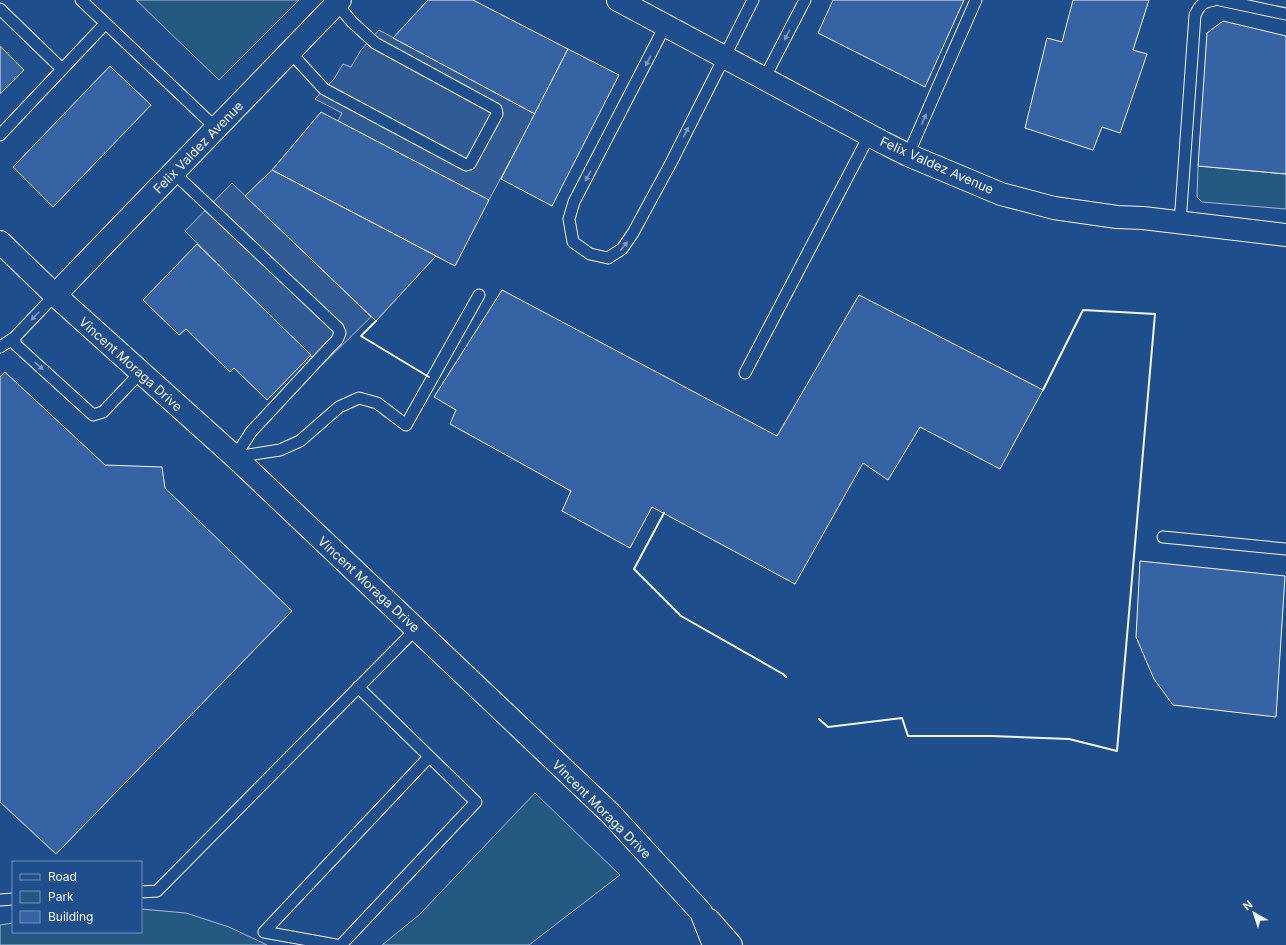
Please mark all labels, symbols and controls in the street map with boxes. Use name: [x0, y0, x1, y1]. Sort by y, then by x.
one-way arrow: [784, 29, 790, 40]
one-way arrow: [644, 55, 651, 66]
street label: Felix Valdez Avenue: [150, 97, 246, 197]
one-way arrow: [920, 113, 927, 125]
one-way arrow: [683, 126, 689, 138]
street label: Felix Valdez Avenue: [878, 133, 996, 197]
one-way arrow: [584, 170, 591, 182]
one-way arrow: [619, 240, 628, 251]
one-way arrow: [30, 311, 40, 321]
street label: Vincent Moraga Drive: [76, 313, 186, 415]
one-way arrow: [35, 361, 44, 370]
street label: Vincent Moraga Drive: [315, 533, 423, 635]
street label: Vincent Moraga Drive: [549, 756, 655, 862]
legend: [12, 861, 142, 933]
text: Road: [48, 869, 77, 884]
text: Park: [48, 889, 74, 904]
north arrow: [1234, 893, 1274, 933]
text: N: [1240, 897, 1255, 913]
text: Building: [48, 909, 93, 924]

